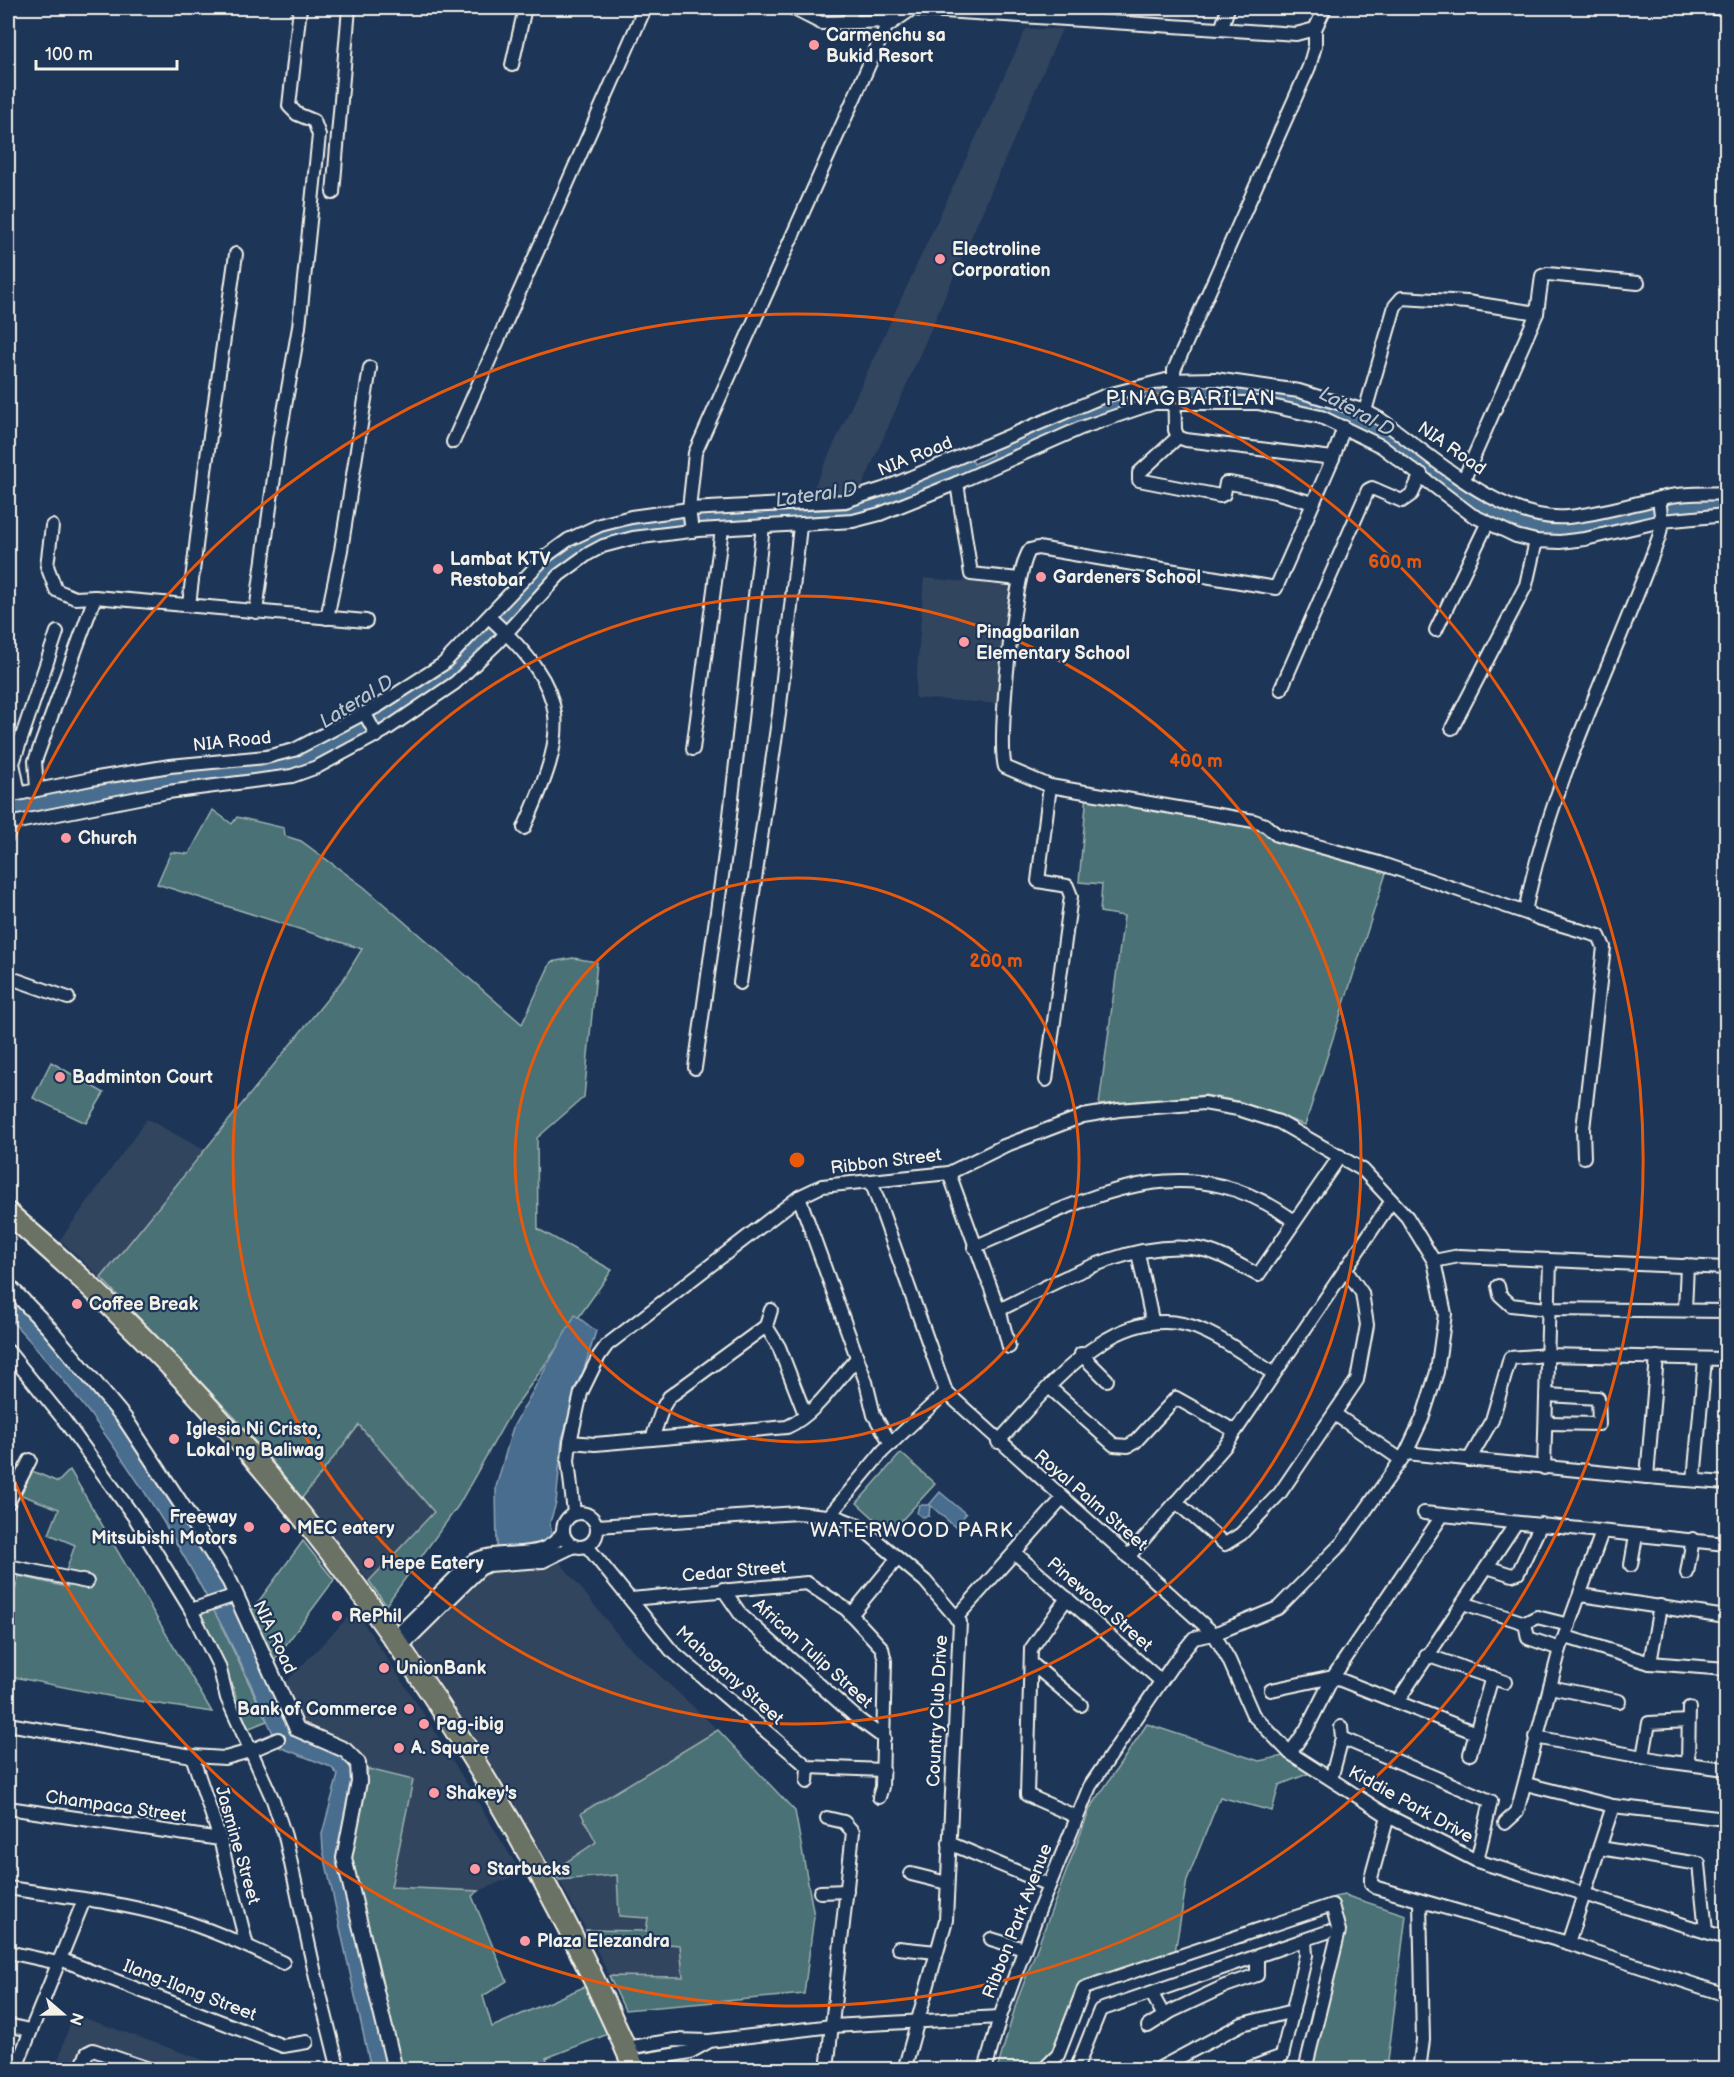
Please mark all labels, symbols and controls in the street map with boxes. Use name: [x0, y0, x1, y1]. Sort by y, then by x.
place label: Carmenchu sa Bukid Resort: [826, 25, 946, 67]
scale bar: [36, 33, 177, 71]
marker: Carmenchu sa Bukid Resort: [807, 38, 821, 52]
text: 100 m: [45, 44, 93, 65]
place label: Electroline Corporation: [952, 239, 1051, 281]
marker: Electroline Corporation: [933, 252, 947, 266]
water label: Lateral D: [1315, 381, 1399, 442]
district label: PINAGBARILAN: [1106, 386, 1276, 411]
street label: NIA Road: [1414, 417, 1490, 480]
street label: NIA Road: [875, 432, 956, 481]
water label: Lateral D: [774, 477, 859, 513]
place label: Lambat KTV Restobar: [450, 549, 551, 591]
text: 600 m: [1368, 552, 1422, 573]
marker: Lambat KTV Restobar: [431, 562, 445, 576]
place label: Gardeners School: [1053, 567, 1201, 588]
marker: Gardeners School: [1034, 570, 1048, 584]
place label: Pinagbarilan Elementary School: [976, 622, 1130, 664]
marker: Pinagbarilan Elementary School: [957, 635, 971, 649]
water label: Lateral D: [315, 670, 398, 734]
street label: NIA Road: [192, 727, 272, 756]
text: 400 m: [1169, 751, 1223, 772]
place label: Church: [78, 828, 137, 849]
marker: Church: [59, 831, 73, 845]
text: 200 m: [969, 951, 1023, 972]
place label: Badminton Court: [72, 1067, 213, 1088]
marker: Badminton Court: [53, 1070, 67, 1084]
street label: Ribbon Street: [829, 1144, 943, 1179]
centre of rings: [787, 1150, 807, 1170]
place label: Coffee Break: [89, 1294, 199, 1315]
marker: Coffee Break: [70, 1297, 84, 1311]
place label: Iglesia Ni Cristo, Lokal ng Baliwag: [186, 1419, 324, 1461]
marker: Iglesia Ni Cristo, Lokal ng Baliwag: [167, 1432, 181, 1446]
street label: Royal Palm Street: [1030, 1446, 1152, 1556]
place label: Freeway Mitsubishi Motors: [91, 1507, 238, 1549]
place label: MEC eatery: [297, 1518, 395, 1539]
district label: WATERWOOD PARK: [810, 1519, 1014, 1543]
marker: Freeway Mitsubishi Motors: [242, 1520, 256, 1534]
marker: MEC eatery: [278, 1521, 292, 1535]
place label: Hepe Eatery: [381, 1553, 485, 1574]
street label: Pinewood Street: [1043, 1553, 1157, 1656]
marker: Hepe Eatery: [362, 1556, 376, 1570]
street label: Cedar Street: [681, 1556, 787, 1587]
street label: African Tulip Street: [749, 1594, 877, 1713]
street label: NIA Road: [248, 1597, 301, 1677]
place label: RePhil: [349, 1606, 402, 1627]
marker: RePhil: [330, 1609, 344, 1623]
street label: Mahogany Street: [672, 1622, 788, 1730]
street label: Country Club Drive: [923, 1634, 952, 1787]
place label: UnionBank: [396, 1658, 487, 1679]
marker: UnionBank: [377, 1661, 391, 1675]
place label: Bank of Commerce: [237, 1699, 397, 1720]
marker: Bank of Commerce: [402, 1702, 416, 1716]
place label: Pag-ibig: [436, 1714, 504, 1735]
marker: Pag-ibig: [417, 1717, 431, 1731]
place label: A. Square: [410, 1738, 490, 1759]
marker: A. Square: [392, 1741, 406, 1755]
street label: Kiddie Park Drive: [1345, 1761, 1477, 1848]
place label: Shakey's: [446, 1783, 517, 1804]
street label: Jasmine Street: [211, 1784, 265, 1907]
street label: Champaca Street: [44, 1786, 188, 1827]
marker: Shakey's: [427, 1786, 441, 1800]
street label: Ribbon Park Avenue: [978, 1841, 1057, 2001]
place label: Starbucks: [487, 1859, 570, 1880]
marker: Starbucks: [468, 1862, 482, 1876]
place label: Plaza Elezandra: [537, 1931, 670, 1952]
marker: Plaza Elezandra: [518, 1934, 532, 1948]
street label: Ilang-Ilang Street: [120, 1955, 260, 2026]
north arrow: [33, 1984, 93, 2044]
text: N: [65, 2010, 87, 2028]

